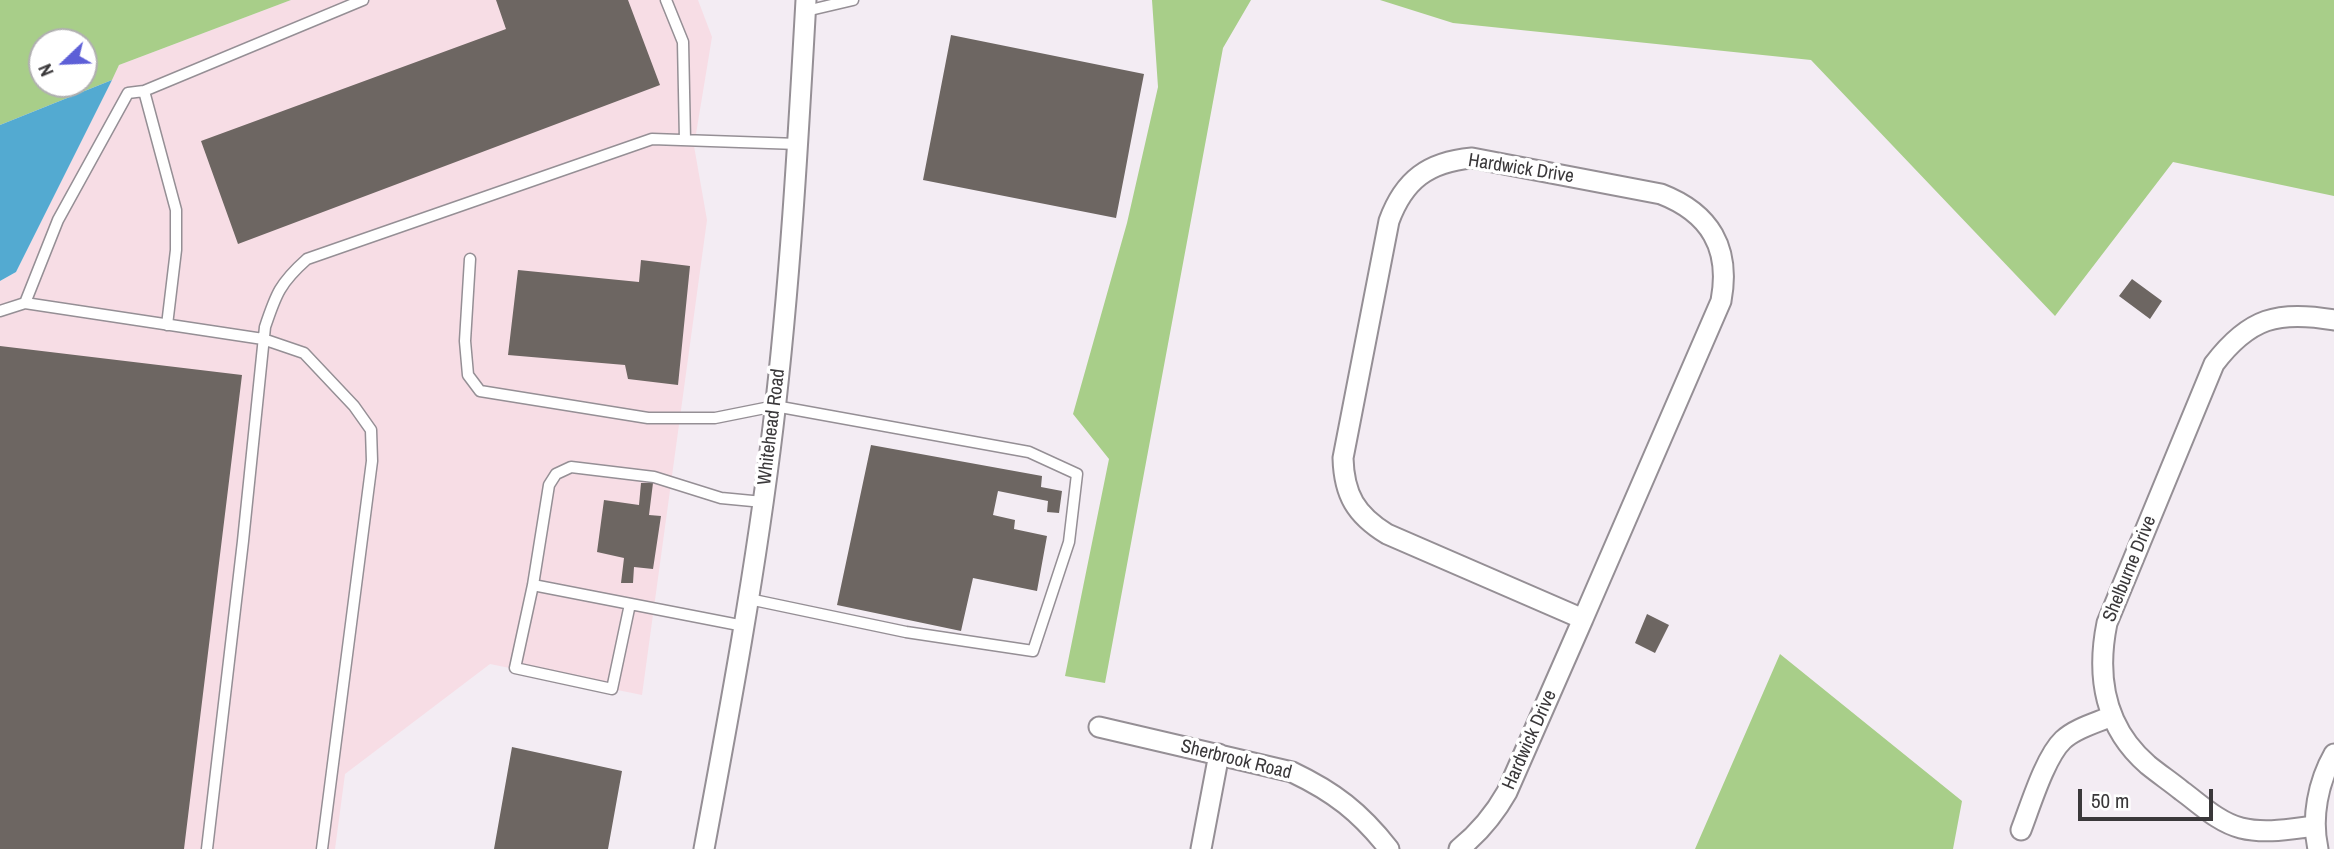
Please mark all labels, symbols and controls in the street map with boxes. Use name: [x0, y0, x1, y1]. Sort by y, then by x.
north arrow: [28, 28, 98, 98]
text: N: [31, 60, 60, 81]
street label: Hardwick Drive: [1467, 149, 1575, 189]
street label: Whitehead Road: [754, 368, 790, 486]
street label: Shelburne Drive: [2098, 513, 2162, 625]
street label: Hardwick Drive: [1498, 687, 1562, 793]
street label: Sherbrook Road: [1178, 735, 1294, 785]
scale bar: [2082, 776, 2217, 820]
text: 50 m: [2091, 786, 2129, 815]

